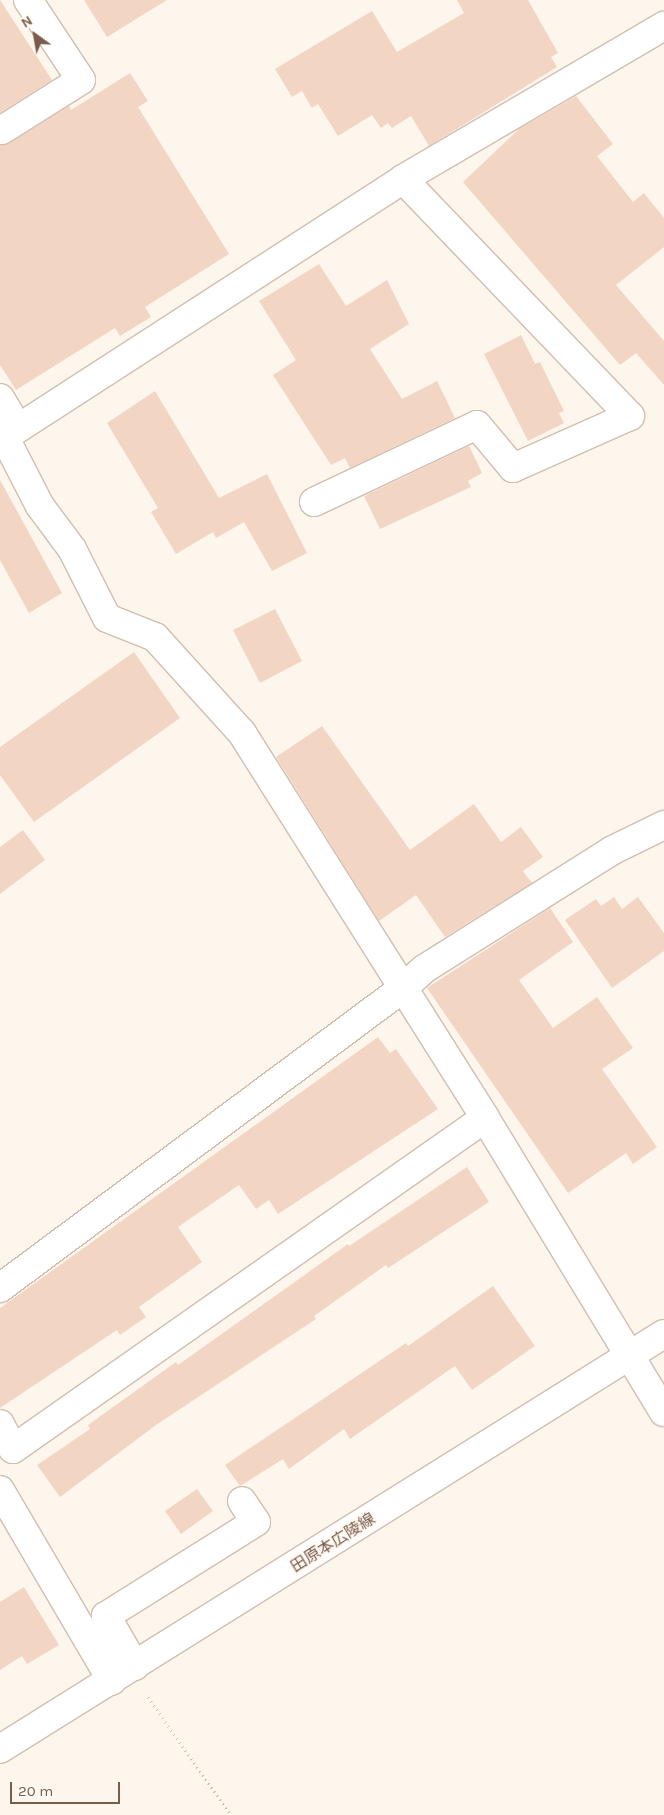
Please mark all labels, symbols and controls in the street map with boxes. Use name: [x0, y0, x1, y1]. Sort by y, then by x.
north arrow: [10, 10, 60, 60]
text: N: [18, 12, 36, 32]
street label: 田原本広陵線: [287, 1509, 379, 1577]
scale bar: [12, 1772, 122, 1804]
text: 20 m: [18, 1782, 53, 1800]

